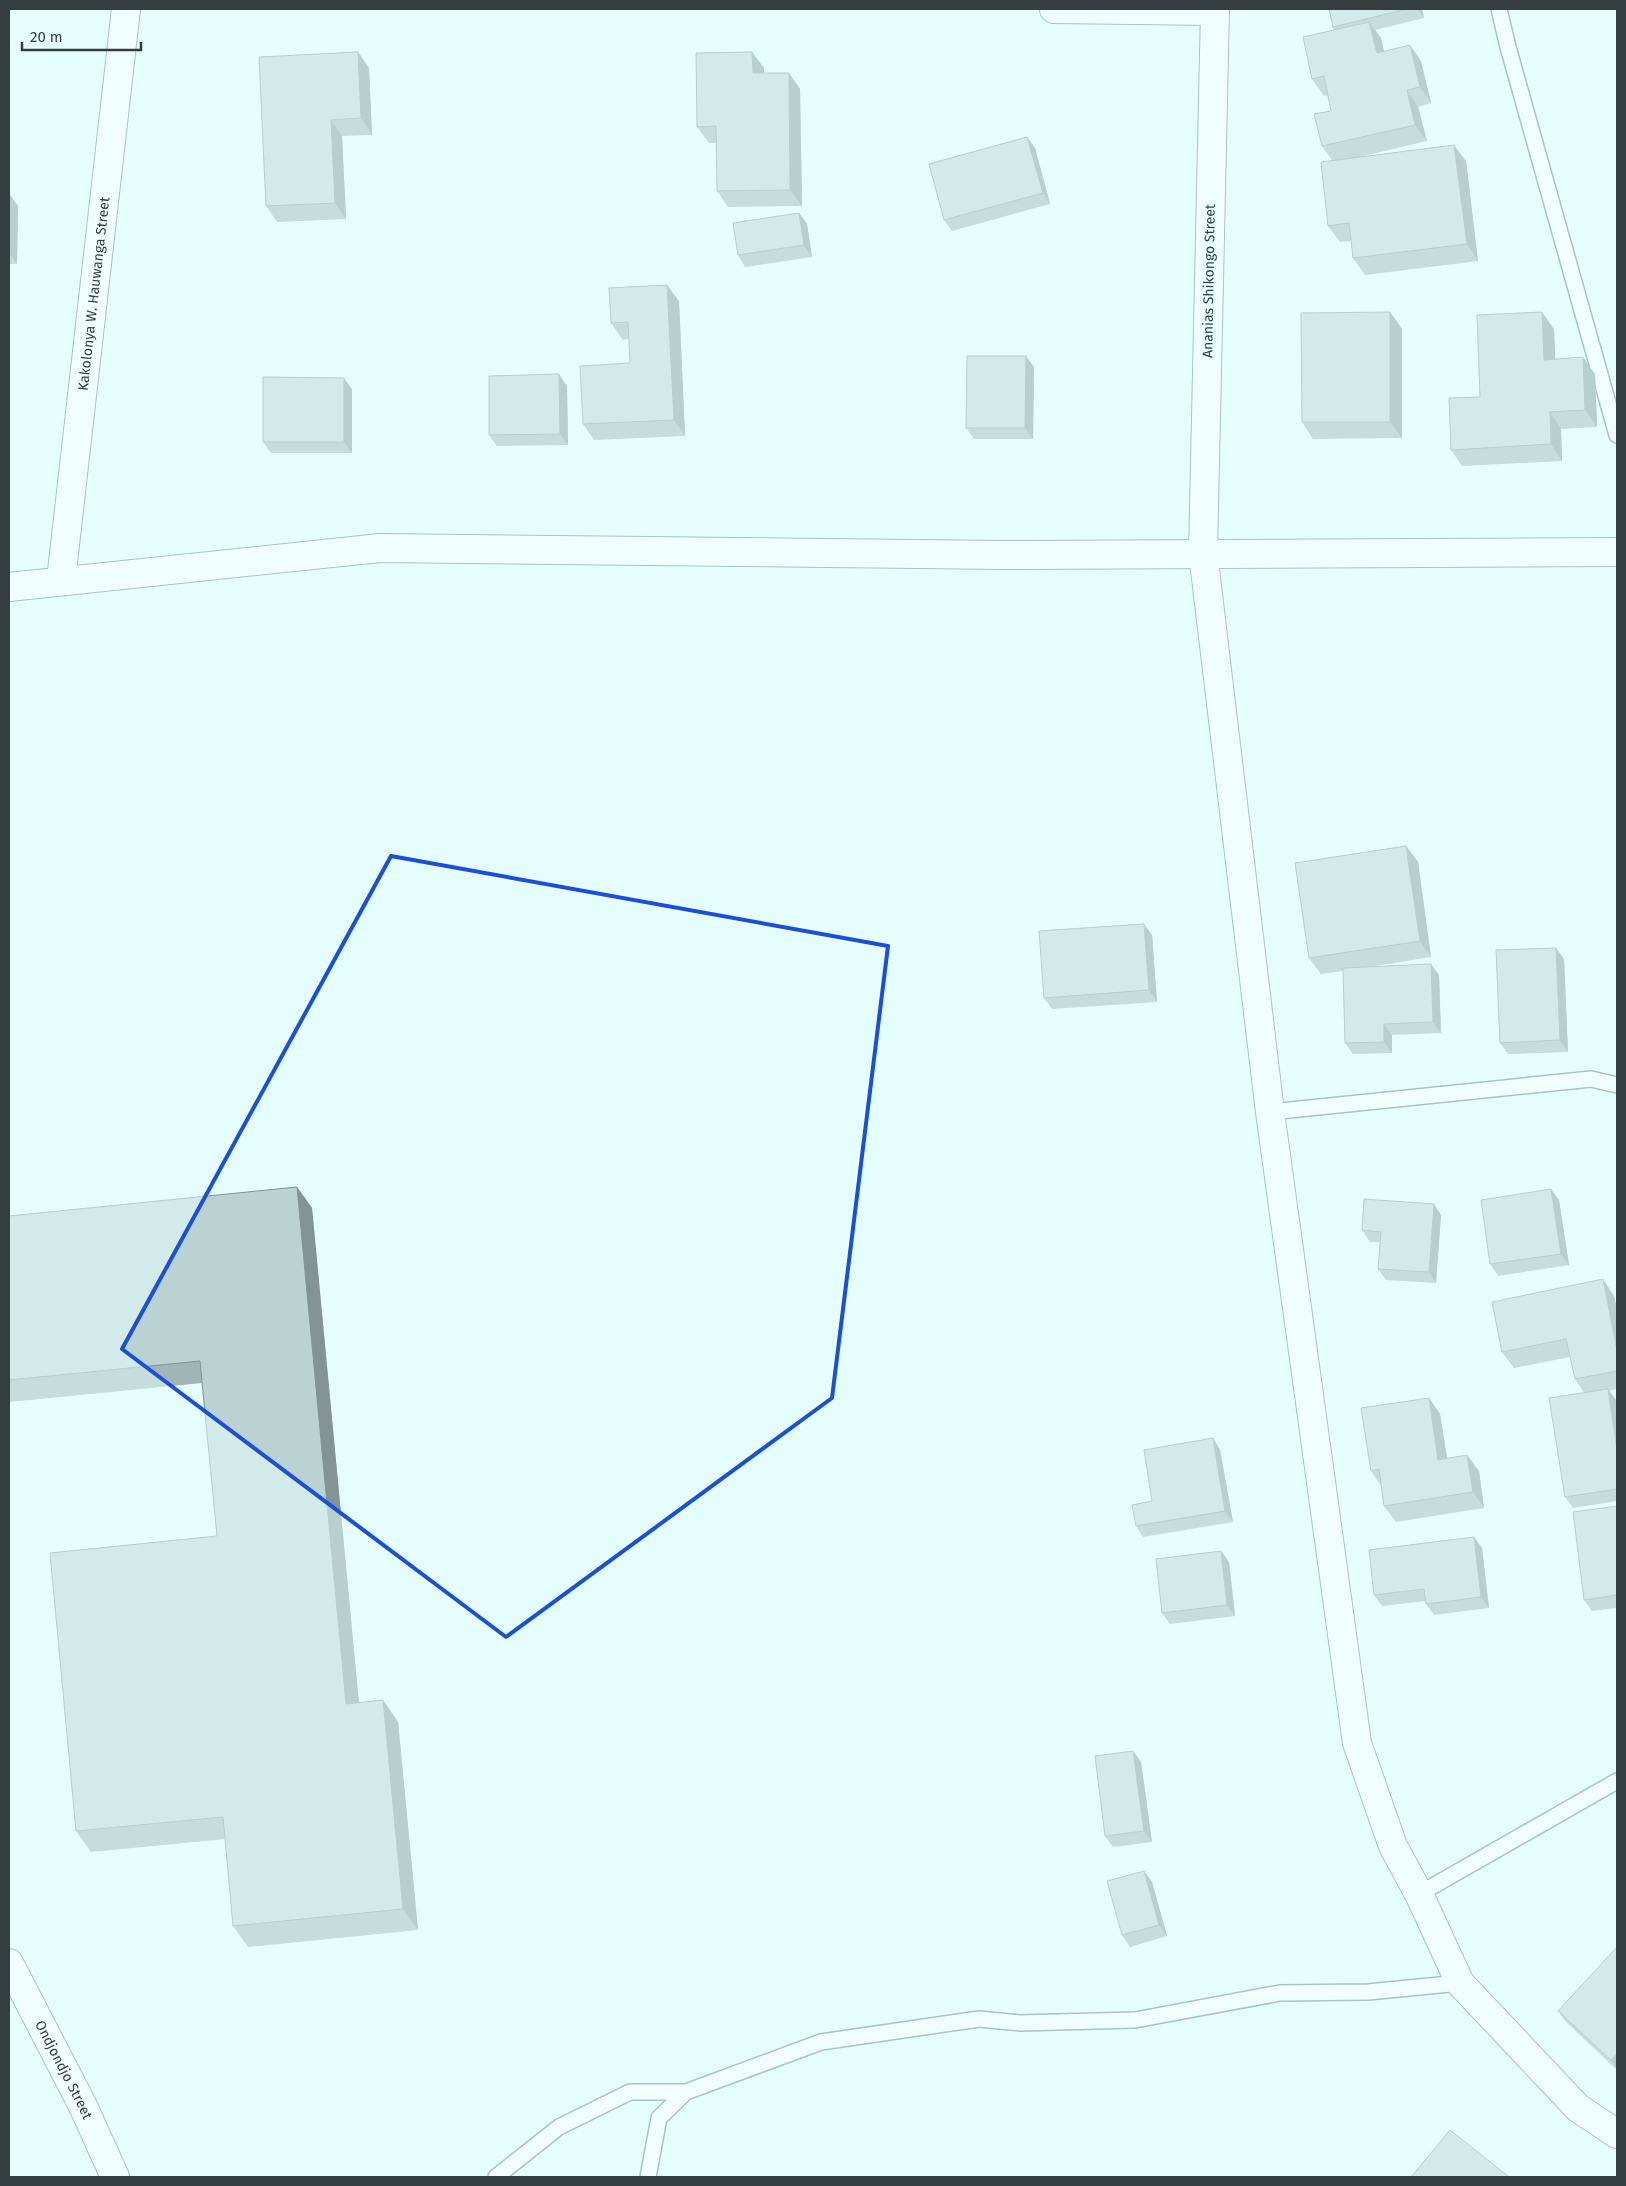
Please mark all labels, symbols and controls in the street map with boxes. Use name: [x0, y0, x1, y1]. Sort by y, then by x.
scale bar: [22, 20, 141, 52]
text: 20 m: [30, 28, 63, 46]
street label: Kakolonya W. Hauwanga Street: [74, 195, 113, 392]
street label: Ananias Shikongo Street: [1199, 203, 1219, 358]
street label: Ondjondjo Street: [32, 2017, 97, 2123]

